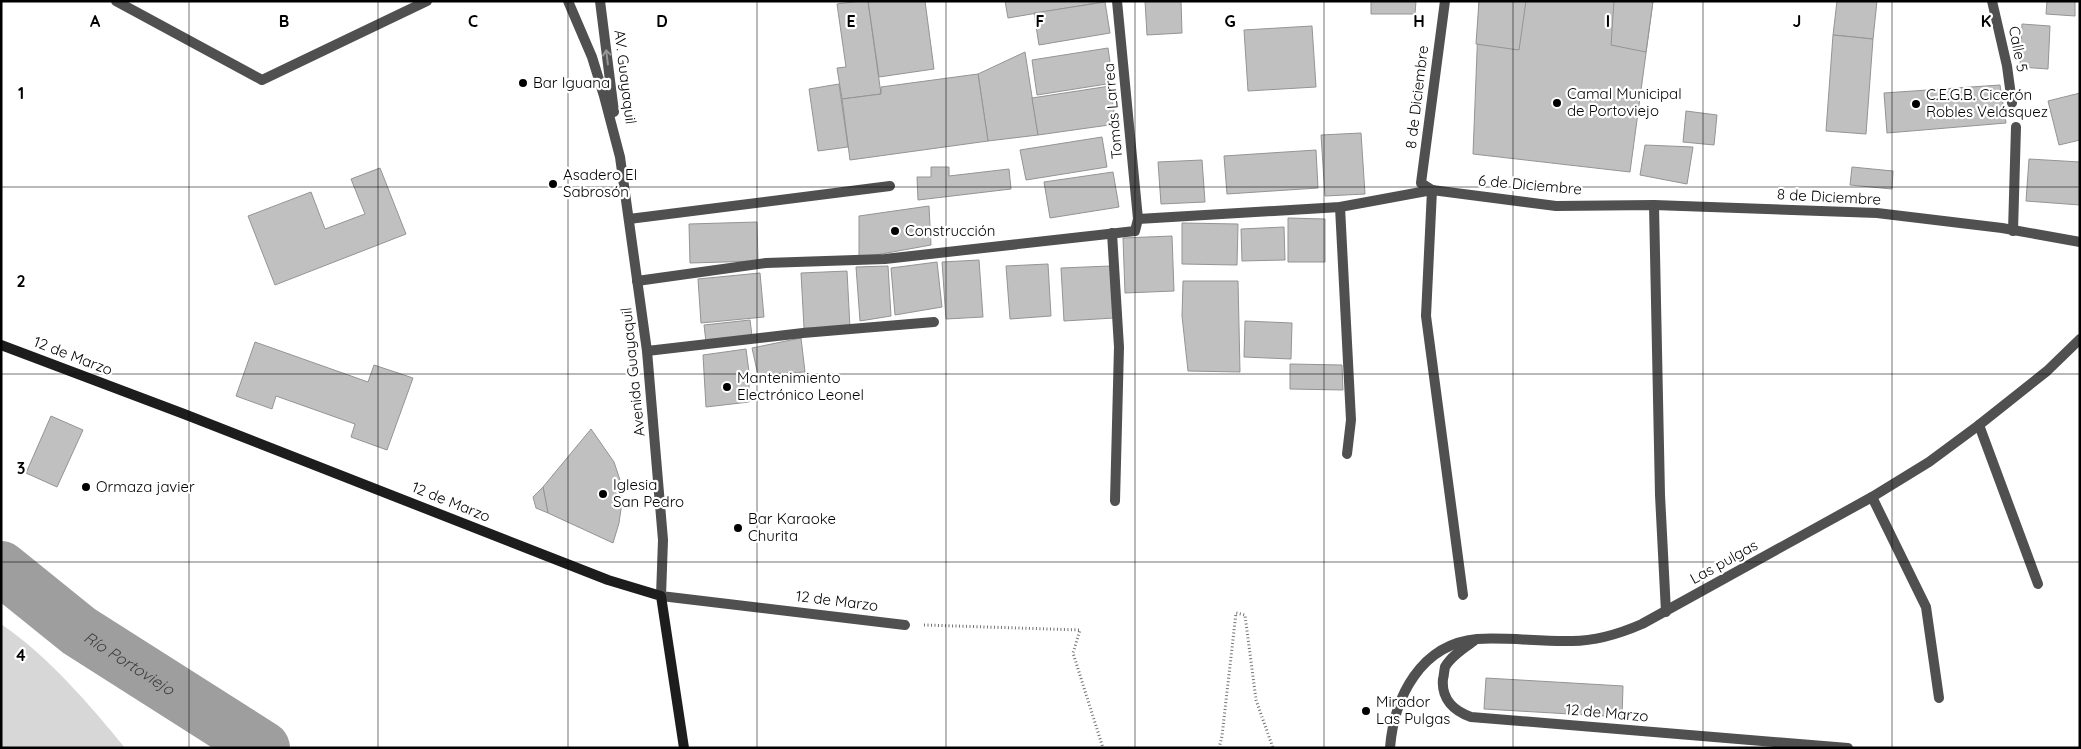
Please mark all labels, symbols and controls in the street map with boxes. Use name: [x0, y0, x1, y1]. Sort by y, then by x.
text: A: [90, 11, 101, 31]
text: B: [279, 11, 289, 31]
text: C: [468, 11, 478, 31]
text: D: [656, 11, 668, 31]
text: E: [846, 11, 856, 31]
text: F: [1036, 11, 1045, 31]
text: G: [1224, 11, 1236, 31]
text: H: [1413, 11, 1425, 31]
text: I: [1606, 11, 1610, 31]
text: J: [1793, 11, 1801, 31]
text: K: [1981, 11, 1991, 31]
street label: Calle 5: [2005, 24, 2032, 73]
street label: AV. Guayaquil: [610, 29, 641, 125]
street label: 8 de Diciembre: [1401, 44, 1432, 150]
one-way arrow: [602, 49, 612, 65]
street label: Tomás Larrea: [1099, 62, 1126, 160]
place label: Bar Iguana: [533, 73, 610, 92]
marker: Bar Iguana: [517, 77, 529, 89]
text: 1: [18, 83, 24, 103]
place label: Camal Municipal de Portoviejo: [1567, 84, 1682, 120]
place label: C.E.G.B. Cicerón Robles Velásquez: [1926, 85, 2048, 121]
marker: Camal Municipal de Portoviejo: [1551, 97, 1563, 109]
marker: C.E.G.B. Cicerón Robles Velásquez: [1910, 98, 1922, 110]
place label: Asadero El Sabrosón: [563, 165, 637, 201]
street label: 6 de Diciembre: [1477, 171, 1583, 198]
marker: Asadero El Sabrosón: [547, 178, 559, 190]
street label: 8 de Diciembre: [1777, 184, 1881, 209]
place label: Construcción: [905, 221, 995, 240]
marker: Construcción: [889, 225, 901, 237]
text: 2: [16, 271, 26, 291]
street label: Avenida Guayaquil: [616, 307, 649, 438]
street label: 12 de Marzo: [31, 332, 115, 379]
place label: Mantenimiento Electrónico Leonel: [737, 368, 864, 404]
marker: Mantenimiento Electrónico Leonel: [721, 381, 733, 393]
text: 3: [17, 458, 25, 478]
place label: Iglesia San Pedro: [613, 475, 684, 511]
place label: Ormaza javier: [96, 477, 195, 496]
street label: 12 de Marzo: [409, 477, 493, 526]
marker: Ormaza javier: [80, 481, 92, 493]
marker: Iglesia San Pedro: [597, 488, 609, 500]
place label: Bar Karaoke Churita: [748, 509, 836, 545]
marker: Bar Karaoke Churita: [732, 522, 744, 534]
street label: Las pulgas: [1687, 535, 1761, 588]
street label: 12 de Marzo: [795, 586, 879, 615]
water label: Río Portoviejo: [80, 627, 180, 700]
text: 4: [16, 645, 26, 665]
place label: Mirador Las Pulgas: [1376, 692, 1450, 728]
street label: 12 de Marzo: [1565, 699, 1649, 726]
marker: Mirador Las Pulgas: [1360, 705, 1372, 717]

